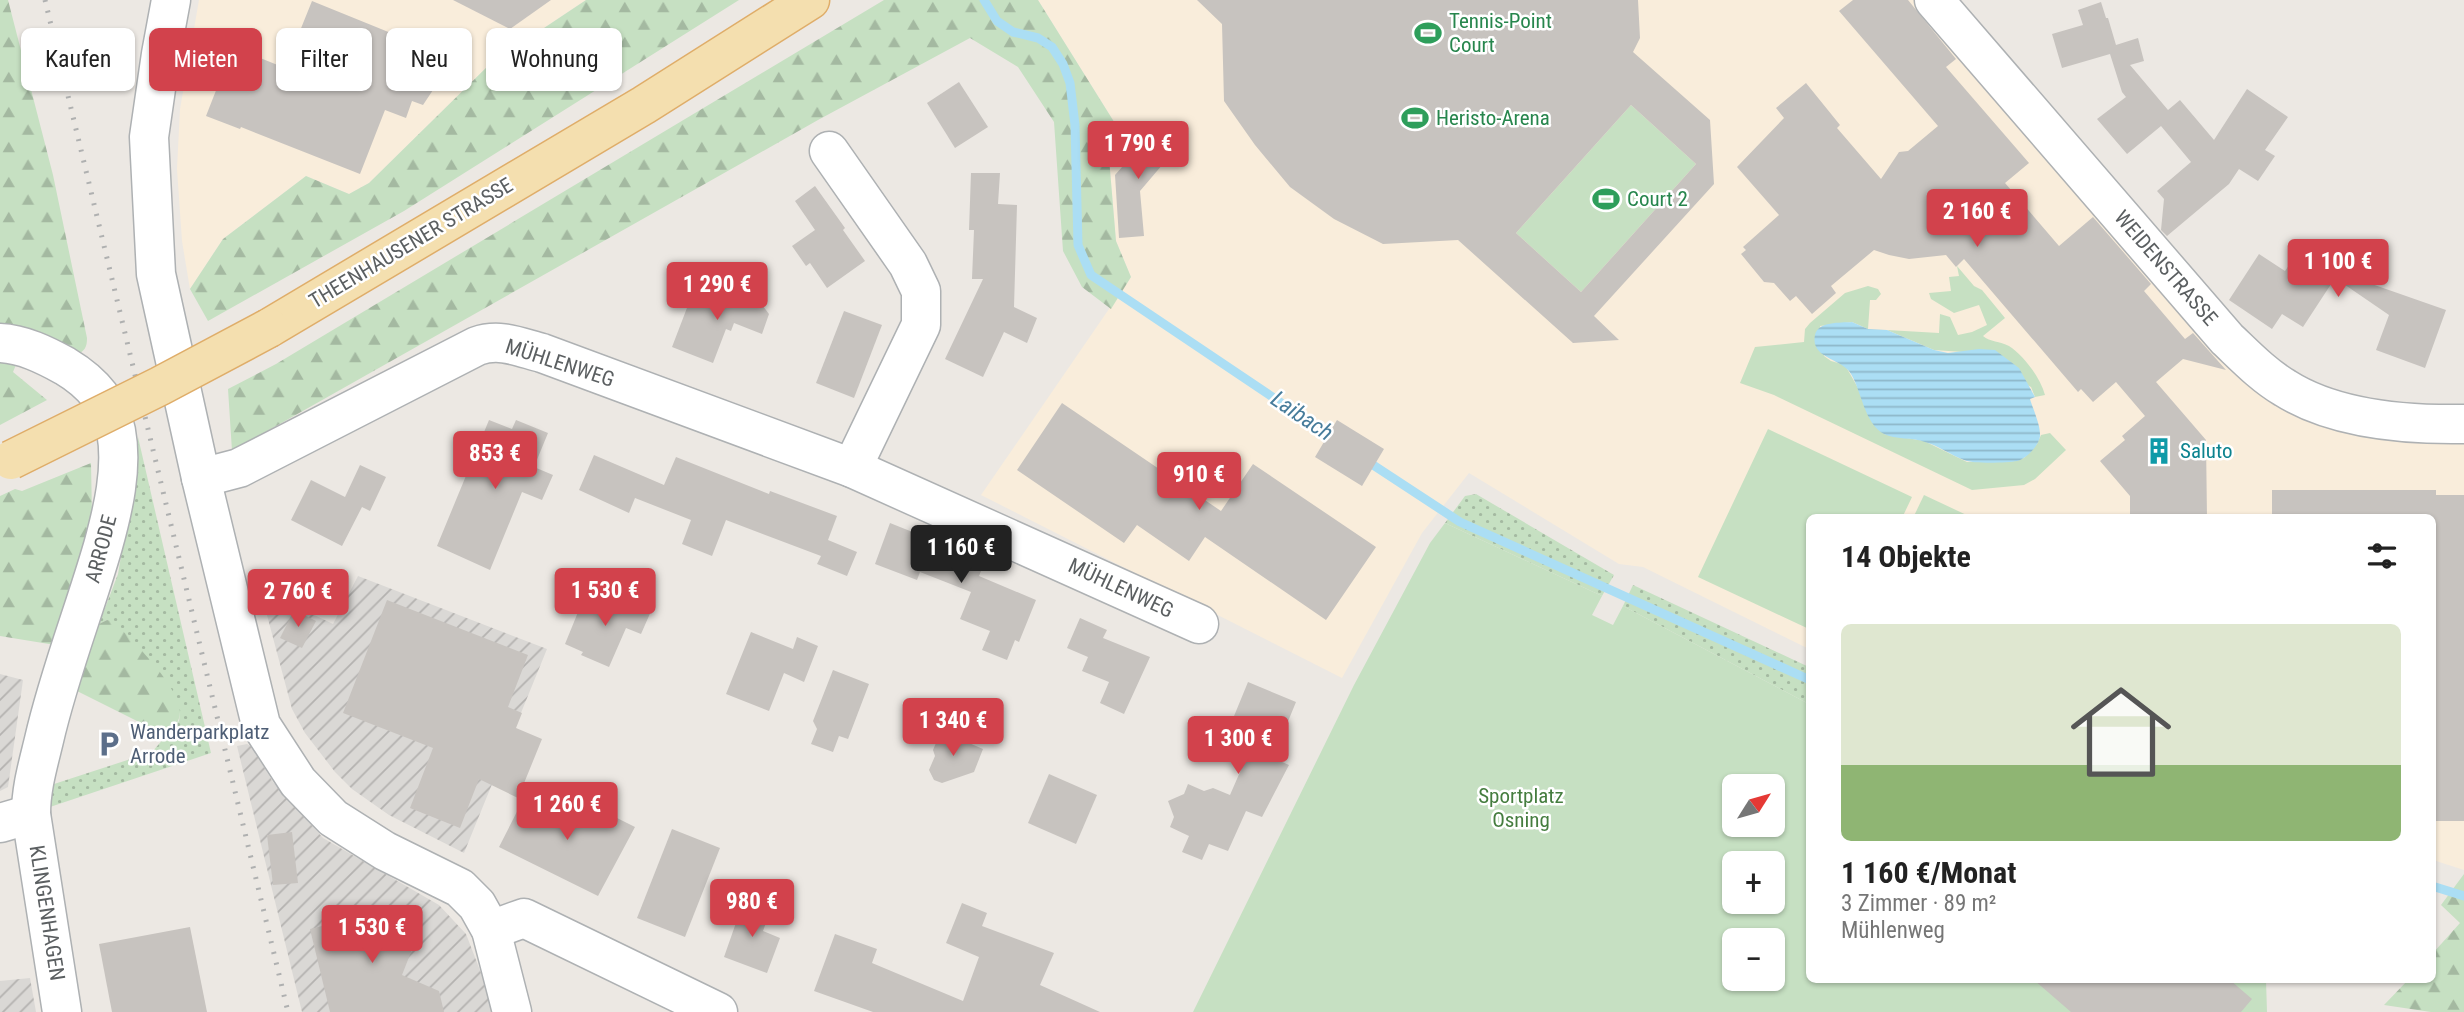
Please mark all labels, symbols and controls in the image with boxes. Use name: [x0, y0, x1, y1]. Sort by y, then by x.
place label: Tennis-Point Court: [1449, 9, 1552, 57]
sports icon: Tennis-Point Court: [1413, 18, 1443, 48]
chip: Kaufen: [21, 28, 135, 91]
chip: Mieten: [149, 28, 262, 91]
chip: Filter: [276, 28, 372, 91]
chip: Neu: [386, 28, 472, 91]
chip: Wohnung: [486, 28, 622, 91]
sports icon: Heristo-Arena: [1400, 103, 1430, 133]
place label: Heristo-Arena: [1436, 106, 1550, 130]
pin: 1 790 €: [1073, 122, 1203, 181]
text: 1 790 €: [1104, 130, 1172, 157]
street label: THEENHAUSENER STRASSE: [305, 173, 517, 313]
sports icon: Court 2: [1591, 184, 1621, 214]
place label: Court 2: [1627, 187, 1688, 211]
pin: 2 160 €: [1912, 190, 2042, 249]
text: 2 160 €: [1943, 198, 2011, 225]
street label: WEIDENSTRASSE: [2110, 206, 2222, 330]
pin: 1 100 €: [2273, 240, 2403, 299]
text: 1 100 €: [2304, 248, 2372, 275]
pin: 1 290 €: [652, 262, 782, 322]
text: 1 290 €: [683, 271, 751, 298]
street label: MÜHLENWEG: [503, 334, 617, 392]
water label: Laibach: [1266, 385, 1338, 447]
pin: 853 €: [446, 432, 544, 491]
building icon: Saluto: [2144, 436, 2174, 466]
place label: Saluto: [2180, 439, 2232, 463]
text: 853 €: [469, 440, 521, 467]
pin: 910 €: [1150, 452, 1248, 512]
text: 910 €: [1173, 461, 1225, 488]
street label: ARRODE: [80, 512, 122, 586]
pin: 1 160 €: [896, 526, 1026, 585]
text: 1 160 €: [927, 534, 995, 561]
icon: filters: [2363, 537, 2401, 575]
text: 14 Objekte: [1841, 539, 1971, 574]
street label: MÜHLENWEG: [1065, 553, 1177, 623]
pin: 1 530 €: [540, 568, 670, 628]
pin: 2 760 €: [233, 570, 363, 629]
text: 1 530 €: [571, 577, 639, 604]
text: 2 760 €: [264, 578, 332, 605]
icon: home: [2058, 669, 2184, 795]
pin: 1 340 €: [888, 698, 1018, 758]
text: 1 340 €: [919, 707, 987, 734]
pin: 1 300 €: [1173, 716, 1303, 776]
place label: Wanderparkplatz Arrode: [130, 720, 270, 768]
text: 1 300 €: [1204, 725, 1272, 752]
parking icon: Wanderparkplatz Arrode: [94, 729, 124, 759]
north arrow: [1722, 774, 1785, 836]
map controls: [1722, 774, 1785, 991]
pin: 1 260 €: [502, 782, 632, 842]
park label: Sportplatz Osning: [1478, 784, 1564, 832]
text: 1 260 €: [533, 791, 601, 818]
street label: KLINGENHAGEN: [24, 844, 70, 982]
button: +: [1722, 851, 1785, 914]
text: 1 160 €/Monat: [1841, 855, 2016, 890]
pin: 980 €: [703, 880, 801, 939]
text: 980 €: [726, 888, 778, 915]
text: 3 Zimmer · 89 m²: [1841, 890, 1996, 917]
pin: 1 530 €: [307, 906, 437, 965]
text: 1 530 €: [338, 914, 406, 941]
text: Mühlenweg: [1841, 917, 1945, 944]
button: −: [1722, 928, 1785, 991]

